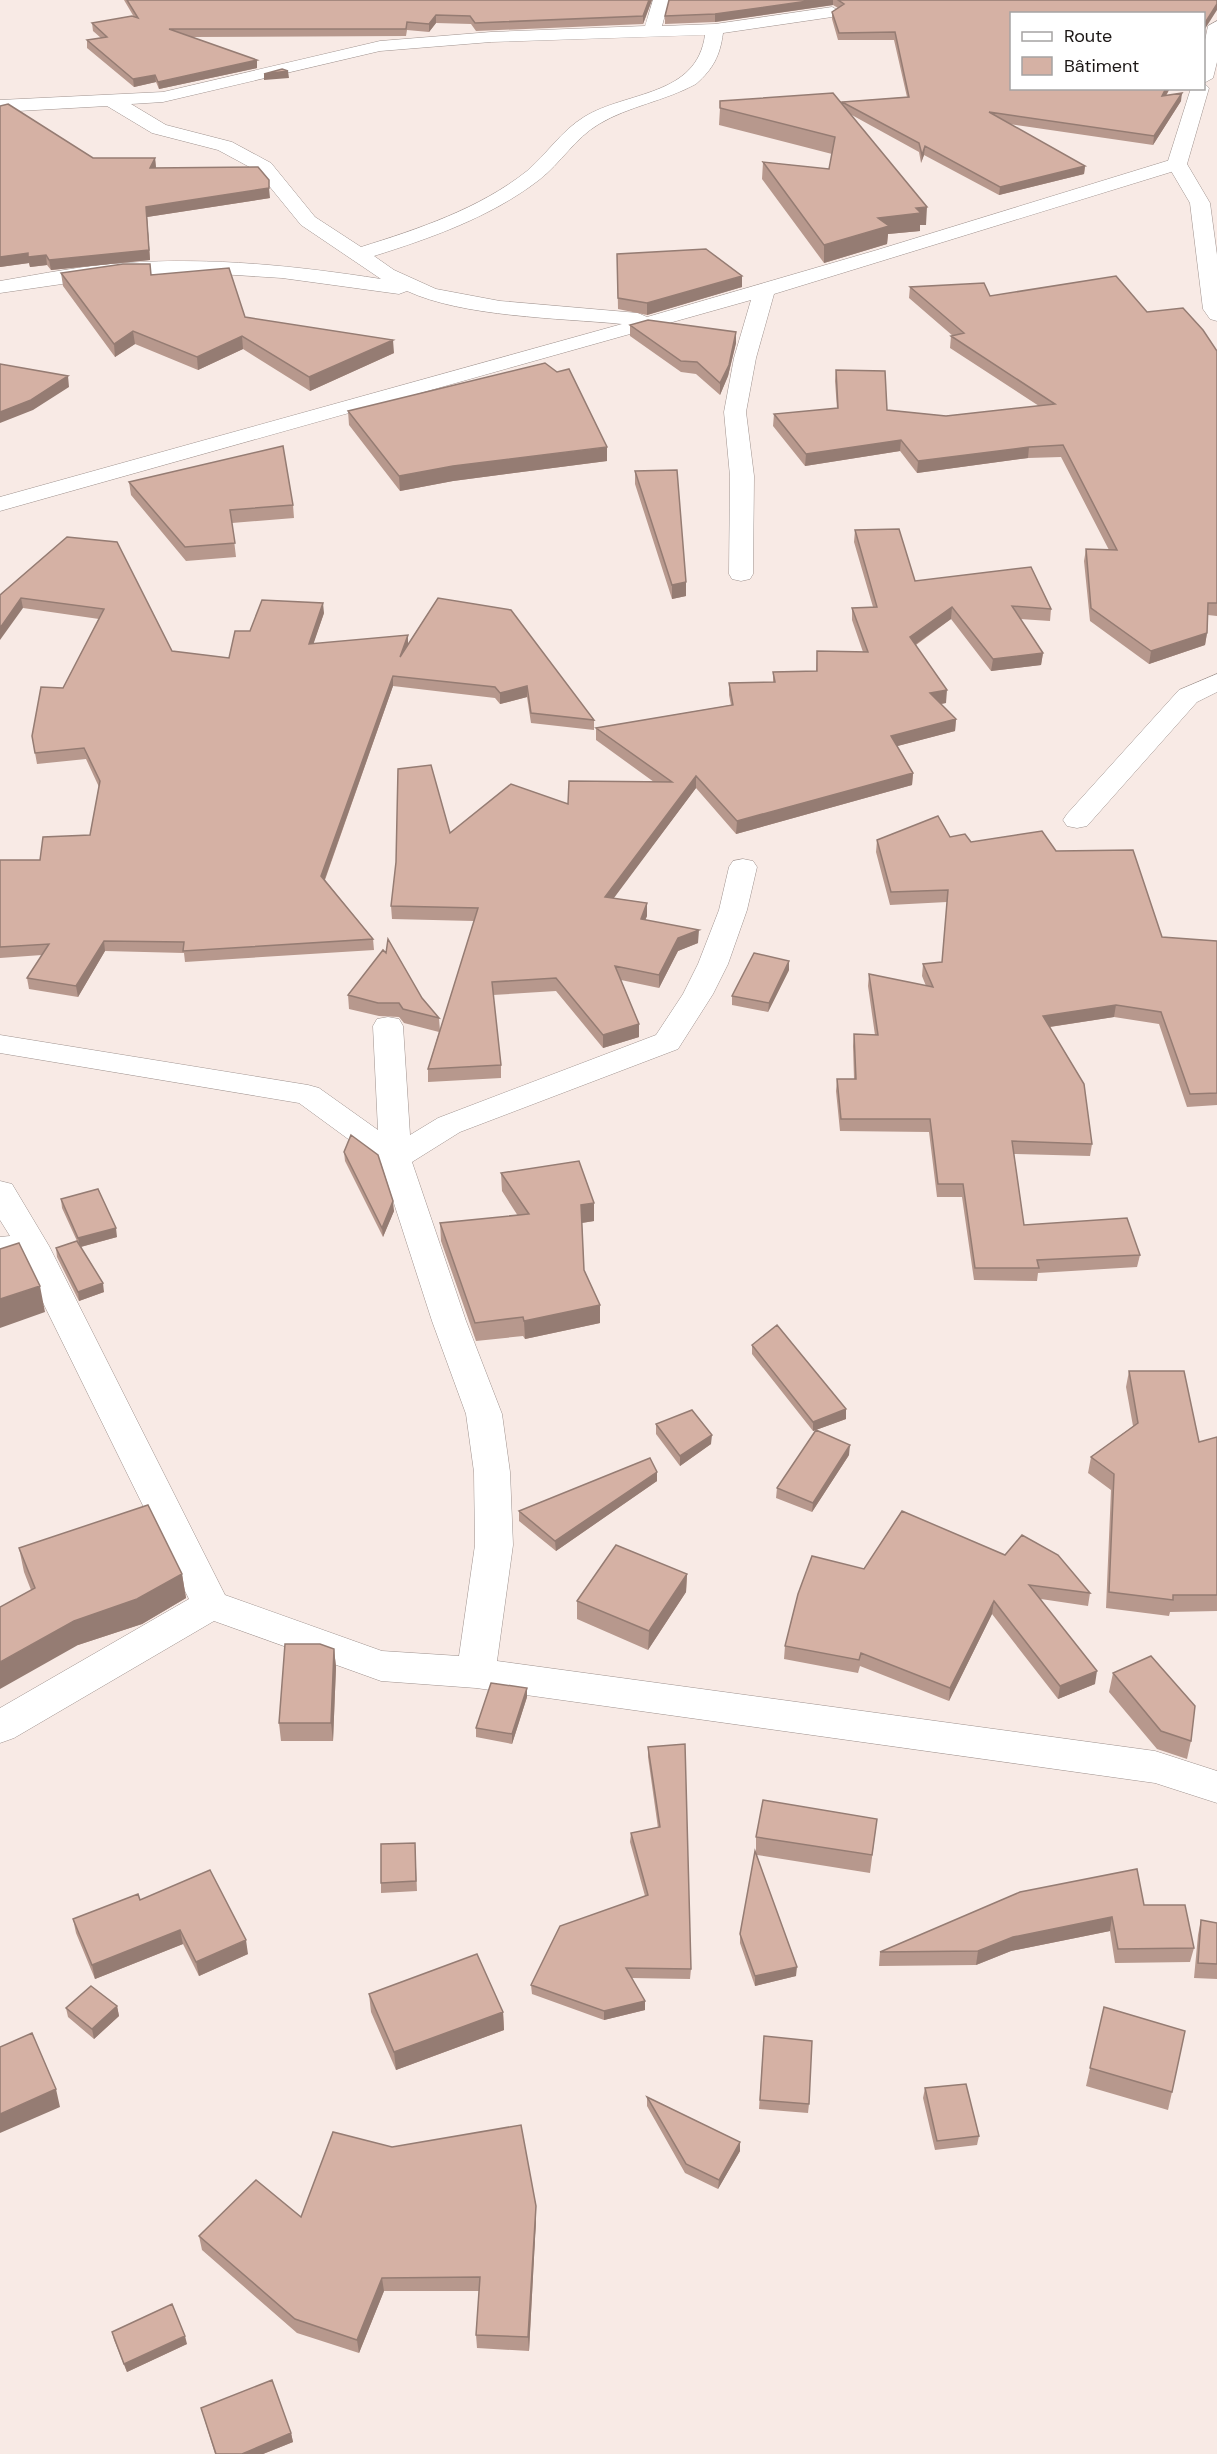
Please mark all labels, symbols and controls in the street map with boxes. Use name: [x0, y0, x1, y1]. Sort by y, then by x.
legend: [1010, 12, 1205, 90]
text: Route: [1064, 24, 1112, 48]
text: Bâtiment: [1064, 54, 1139, 78]

